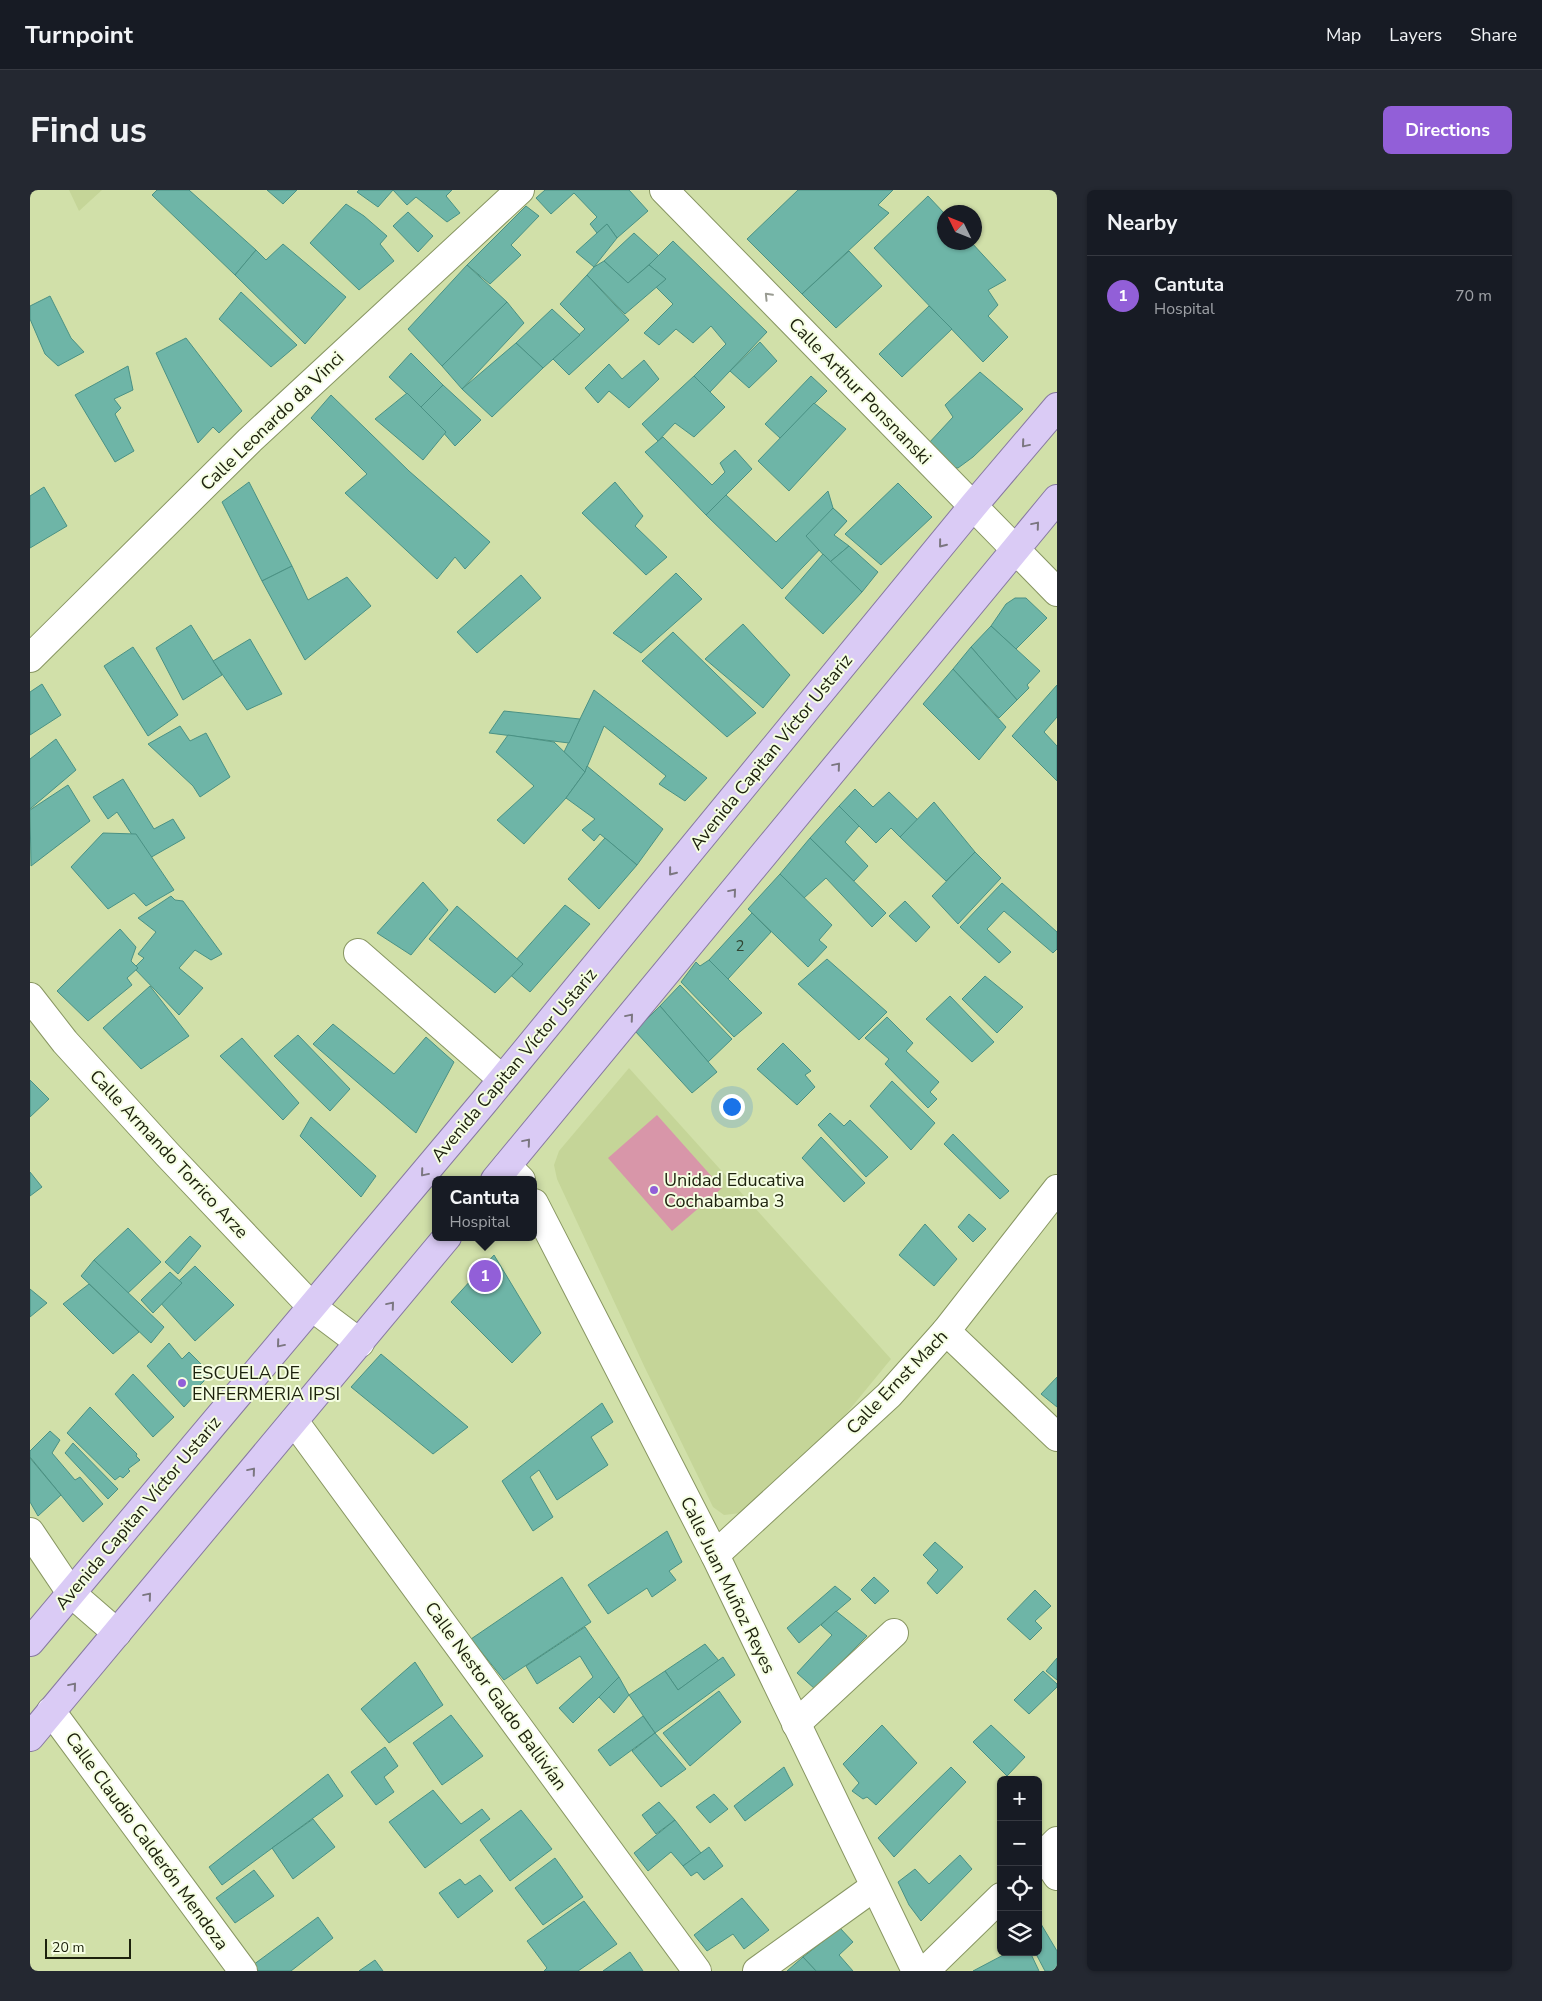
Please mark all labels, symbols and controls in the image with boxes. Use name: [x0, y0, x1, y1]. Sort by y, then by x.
text: Turnpoint: [25, 19, 133, 51]
text: Map: [1326, 23, 1361, 47]
text: Layers: [1389, 23, 1442, 47]
text: Share: [1470, 23, 1517, 47]
button: Directions: [1383, 106, 1512, 154]
text: Find us: [30, 107, 147, 154]
north arrow: [937, 205, 982, 250]
text: Nearby: [1107, 209, 1177, 237]
text: Cantuta: [1154, 272, 1224, 298]
text: 1: [1118, 285, 1128, 307]
text: 70 m: [1455, 285, 1492, 307]
one-way arrow: [765, 293, 774, 302]
text: Hospital: [1154, 298, 1215, 320]
street label: Calle Arthur Ponsnanski: [783, 312, 937, 470]
street label: Calle Leonardo da Vinci: [195, 346, 349, 496]
one-way arrow: [1022, 439, 1031, 448]
one-way arrow: [1031, 521, 1040, 530]
one-way arrow: [939, 538, 947, 547]
street label: Avenida Capitan Víctor Ustariz: [684, 649, 858, 855]
one-way arrow: [831, 763, 839, 772]
one-way arrow: [669, 867, 678, 876]
one-way arrow: [728, 888, 737, 897]
house number: 2: [735, 936, 745, 956]
street label: Avenida Capitan Víctor Ustariz: [426, 963, 602, 1167]
one-way arrow: [624, 1014, 632, 1023]
street label: Calle Armando Torrico Arze: [84, 1064, 254, 1244]
your location: [719, 1094, 745, 1120]
one-way arrow: [521, 1139, 529, 1148]
one-way arrow: [420, 1168, 429, 1177]
place label: Unidad Educativa Cochabamba 3: [664, 1168, 805, 1213]
popup: [432, 1176, 537, 1241]
marker: Unidad Educativa Cochabamba 3: [648, 1184, 660, 1196]
text: Cantuta: [449, 1185, 520, 1211]
text: Hospital: [449, 1211, 510, 1233]
pin: 1: [469, 1257, 501, 1295]
one-way arrow: [385, 1302, 394, 1311]
street label: Calle Ernst Mach: [841, 1325, 953, 1439]
one-way arrow: [278, 1338, 286, 1347]
place label: ESCUELA DE ENFERMERIA IPSI: [192, 1361, 340, 1406]
marker: ESCUELA DE ENFERMERIA IPSI: [176, 1377, 188, 1389]
street label: Avenida Capitan Víctor Ustariz: [50, 1411, 226, 1615]
one-way arrow: [247, 1468, 256, 1477]
street label: Calle Juan Muñoz Reyes: [675, 1493, 781, 1677]
one-way arrow: [142, 1593, 151, 1602]
street label: Calle Nestor Galdo Ballivían: [419, 1597, 573, 1795]
one-way arrow: [67, 1682, 76, 1691]
street label: Calle Claudio Calderón Mendoza: [60, 1727, 234, 1955]
map controls: [997, 1776, 1042, 1956]
button: +: [997, 1776, 1042, 1821]
button: −: [997, 1821, 1042, 1866]
button: locate: [997, 1866, 1042, 1911]
button: layers: [997, 1911, 1042, 1956]
scale bar: [45, 1936, 131, 1959]
text: 20 m: [52, 1938, 84, 1957]

